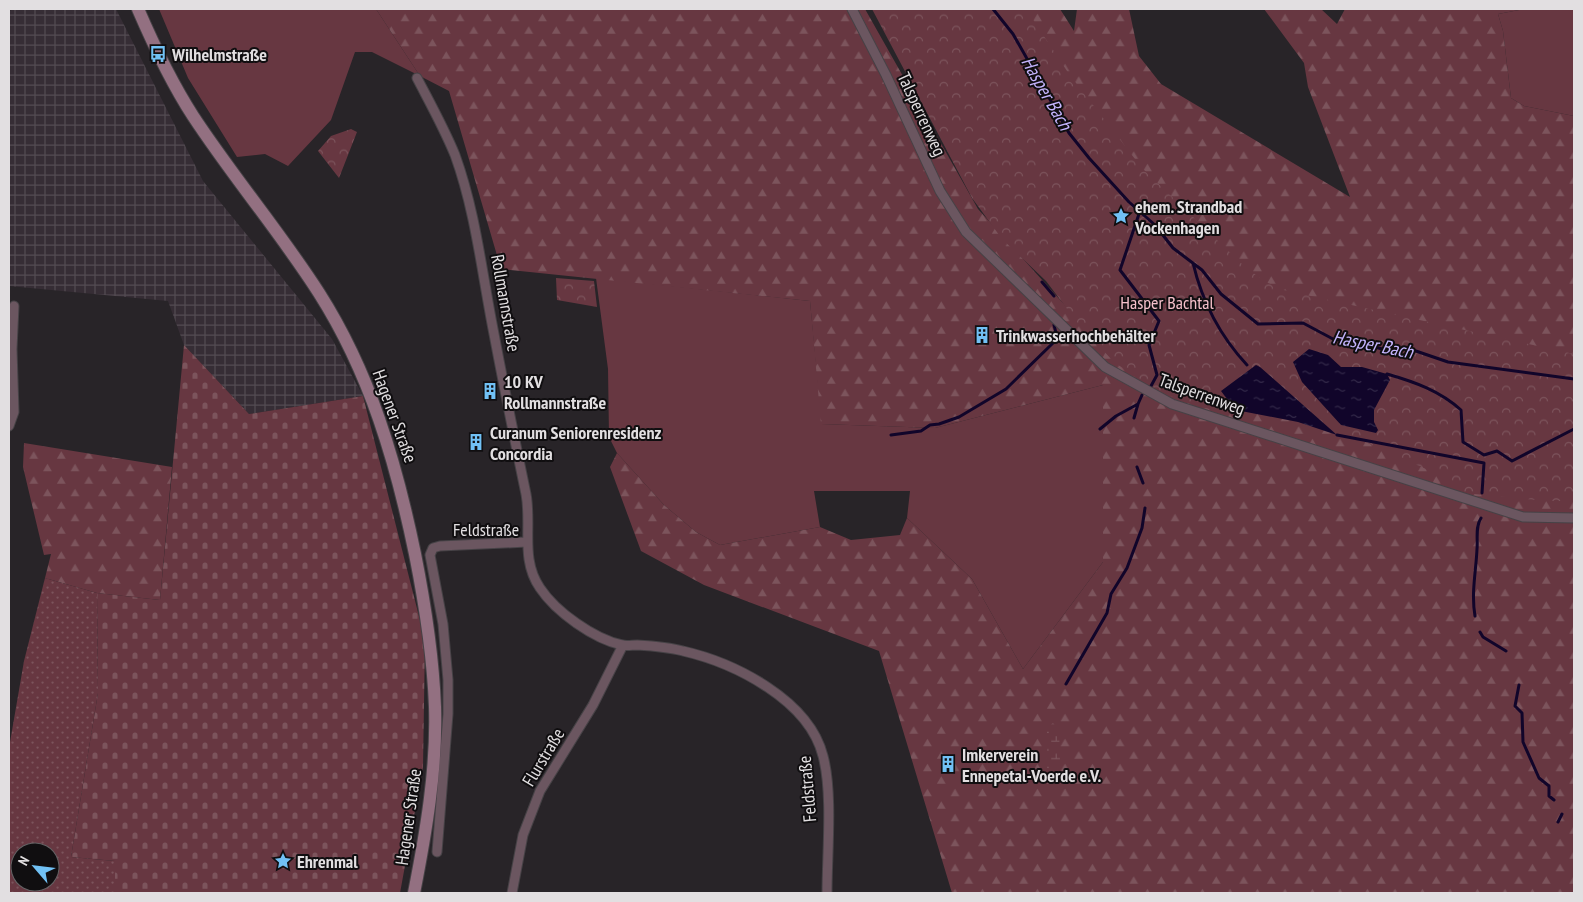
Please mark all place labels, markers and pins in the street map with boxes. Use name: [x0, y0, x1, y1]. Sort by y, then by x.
place label: Wilhelmstraße: [171, 43, 267, 66]
bus stop icon: Wilhelmstraße: [148, 44, 168, 64]
place label: ehem. Strandbad Vockenhagen: [1134, 195, 1242, 239]
place icon: ehem. Strandbad Vockenhagen: [1111, 206, 1131, 226]
place label: Trinkwasserhochbehälter: [996, 324, 1157, 347]
building icon: Trinkwasserhochbehälter: [972, 325, 992, 345]
place label: 10 KV Rollmannstraße: [504, 370, 606, 414]
building icon: 10 KV Rollmannstraße: [480, 381, 500, 401]
place label: Curanum Seniorenresidenz Concordia: [490, 421, 661, 465]
building icon: Curanum Seniorenresidenz Concordia: [466, 432, 486, 452]
place label: Imkerverein Ennepetal-Voerde e.V.: [962, 743, 1101, 787]
building icon: Imkerverein Ennepetal-Voerde e.V.: [938, 754, 958, 774]
place label: Ehrenmal: [297, 850, 358, 873]
place icon: Ehrenmal: [273, 851, 293, 871]

